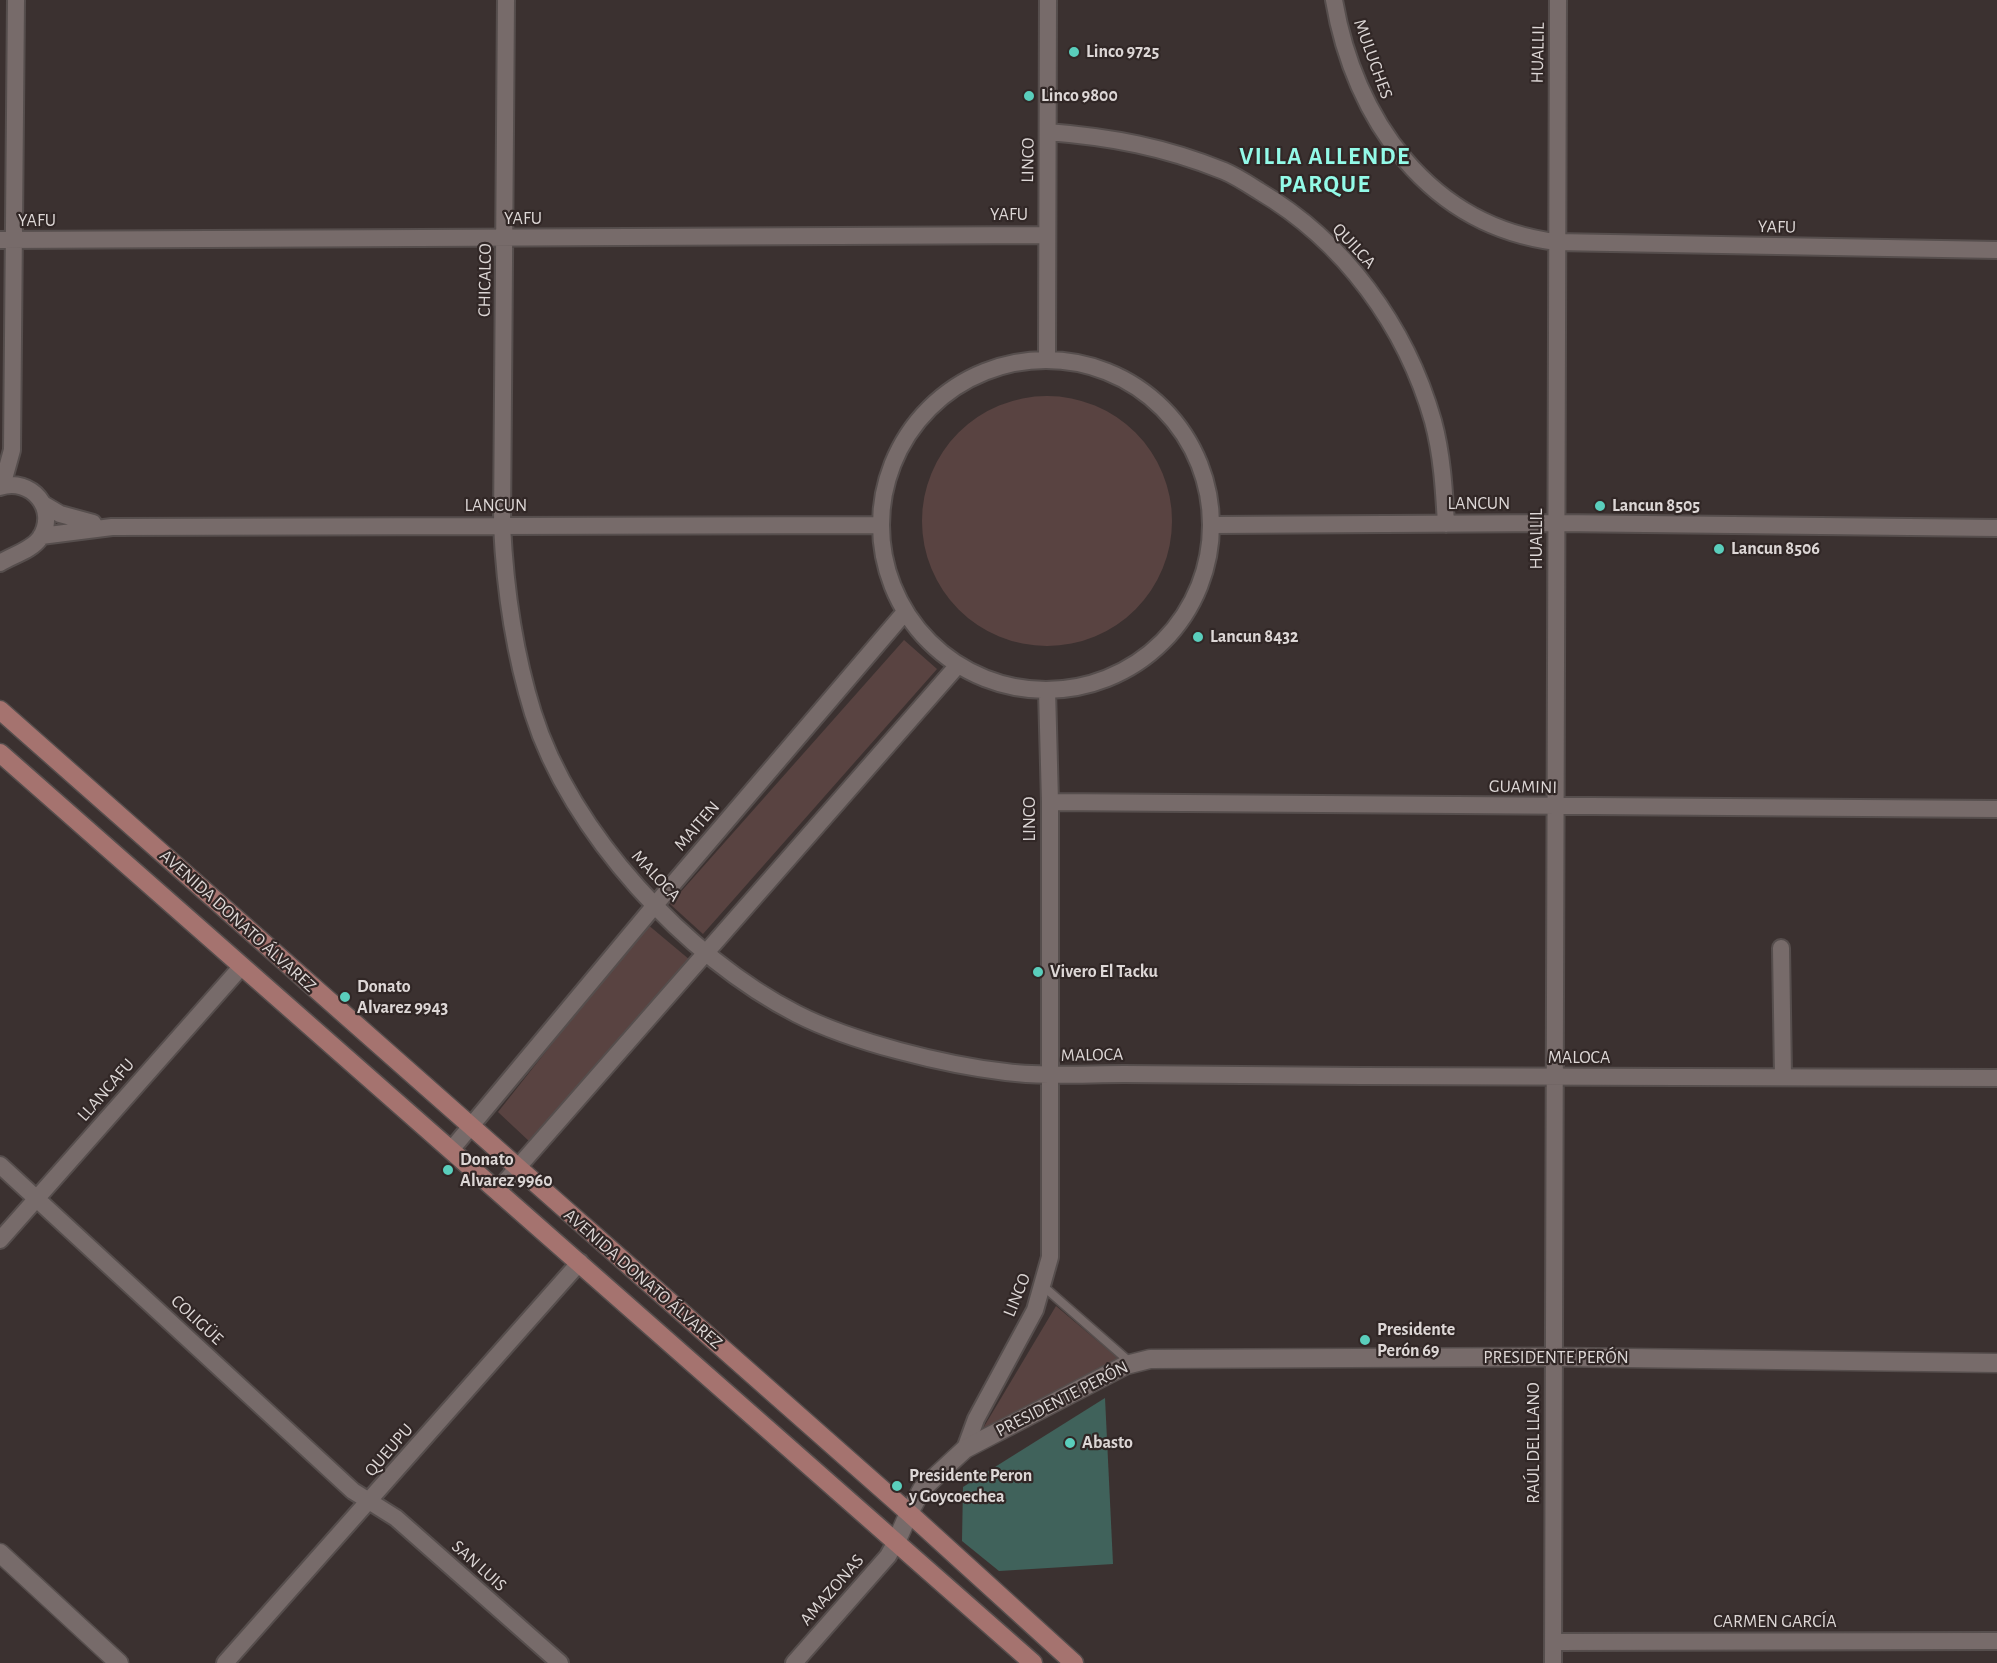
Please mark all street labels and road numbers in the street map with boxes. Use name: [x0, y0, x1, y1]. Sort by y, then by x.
street label: MULUCHES: [1349, 16, 1397, 102]
street label: HUALLIL: [1527, 22, 1549, 84]
street label: LINCO: [1017, 137, 1039, 183]
street label: YAFU: [990, 204, 1028, 226]
street label: YAFU: [504, 208, 542, 230]
street label: YAFU: [18, 210, 56, 232]
street label: YAFU: [1758, 216, 1796, 238]
street label: QUILCA: [1328, 219, 1380, 273]
street label: CHICALCO: [474, 243, 496, 317]
street label: LANCUN: [1448, 493, 1510, 515]
street label: LANCUN: [465, 495, 527, 517]
street label: HUALLIL: [1526, 509, 1548, 569]
street label: GUAMINI: [1489, 776, 1557, 798]
street label: LINCO: [1019, 796, 1041, 842]
street label: MAITEN: [670, 797, 724, 855]
street label: AVENIDA DONATO ÁLVAREZ: [155, 845, 321, 997]
street label: MALOCA: [627, 846, 685, 906]
street label: MALOCA: [1060, 1044, 1124, 1066]
street label: MALOCA: [1548, 1047, 1610, 1069]
street label: LLANCAFU: [73, 1054, 139, 1126]
street label: AVENIDA DONATO ÁLVAREZ: [559, 1204, 727, 1354]
street label: LINCO: [999, 1270, 1035, 1320]
street label: COLIGÜE: [166, 1290, 228, 1350]
street label: PRESIDENTE PERÓN: [1483, 1347, 1629, 1369]
street label: PRESIDENTE PERÓN: [992, 1356, 1132, 1442]
street label: RAÚL DEL LLANO: [1523, 1382, 1545, 1504]
street label: QUEUPU: [360, 1419, 418, 1481]
street label: SAN LUIS: [447, 1536, 511, 1596]
street label: AMAZONAS: [795, 1550, 869, 1630]
street label: CARMEN GARCÍA: [1713, 1611, 1837, 1633]

